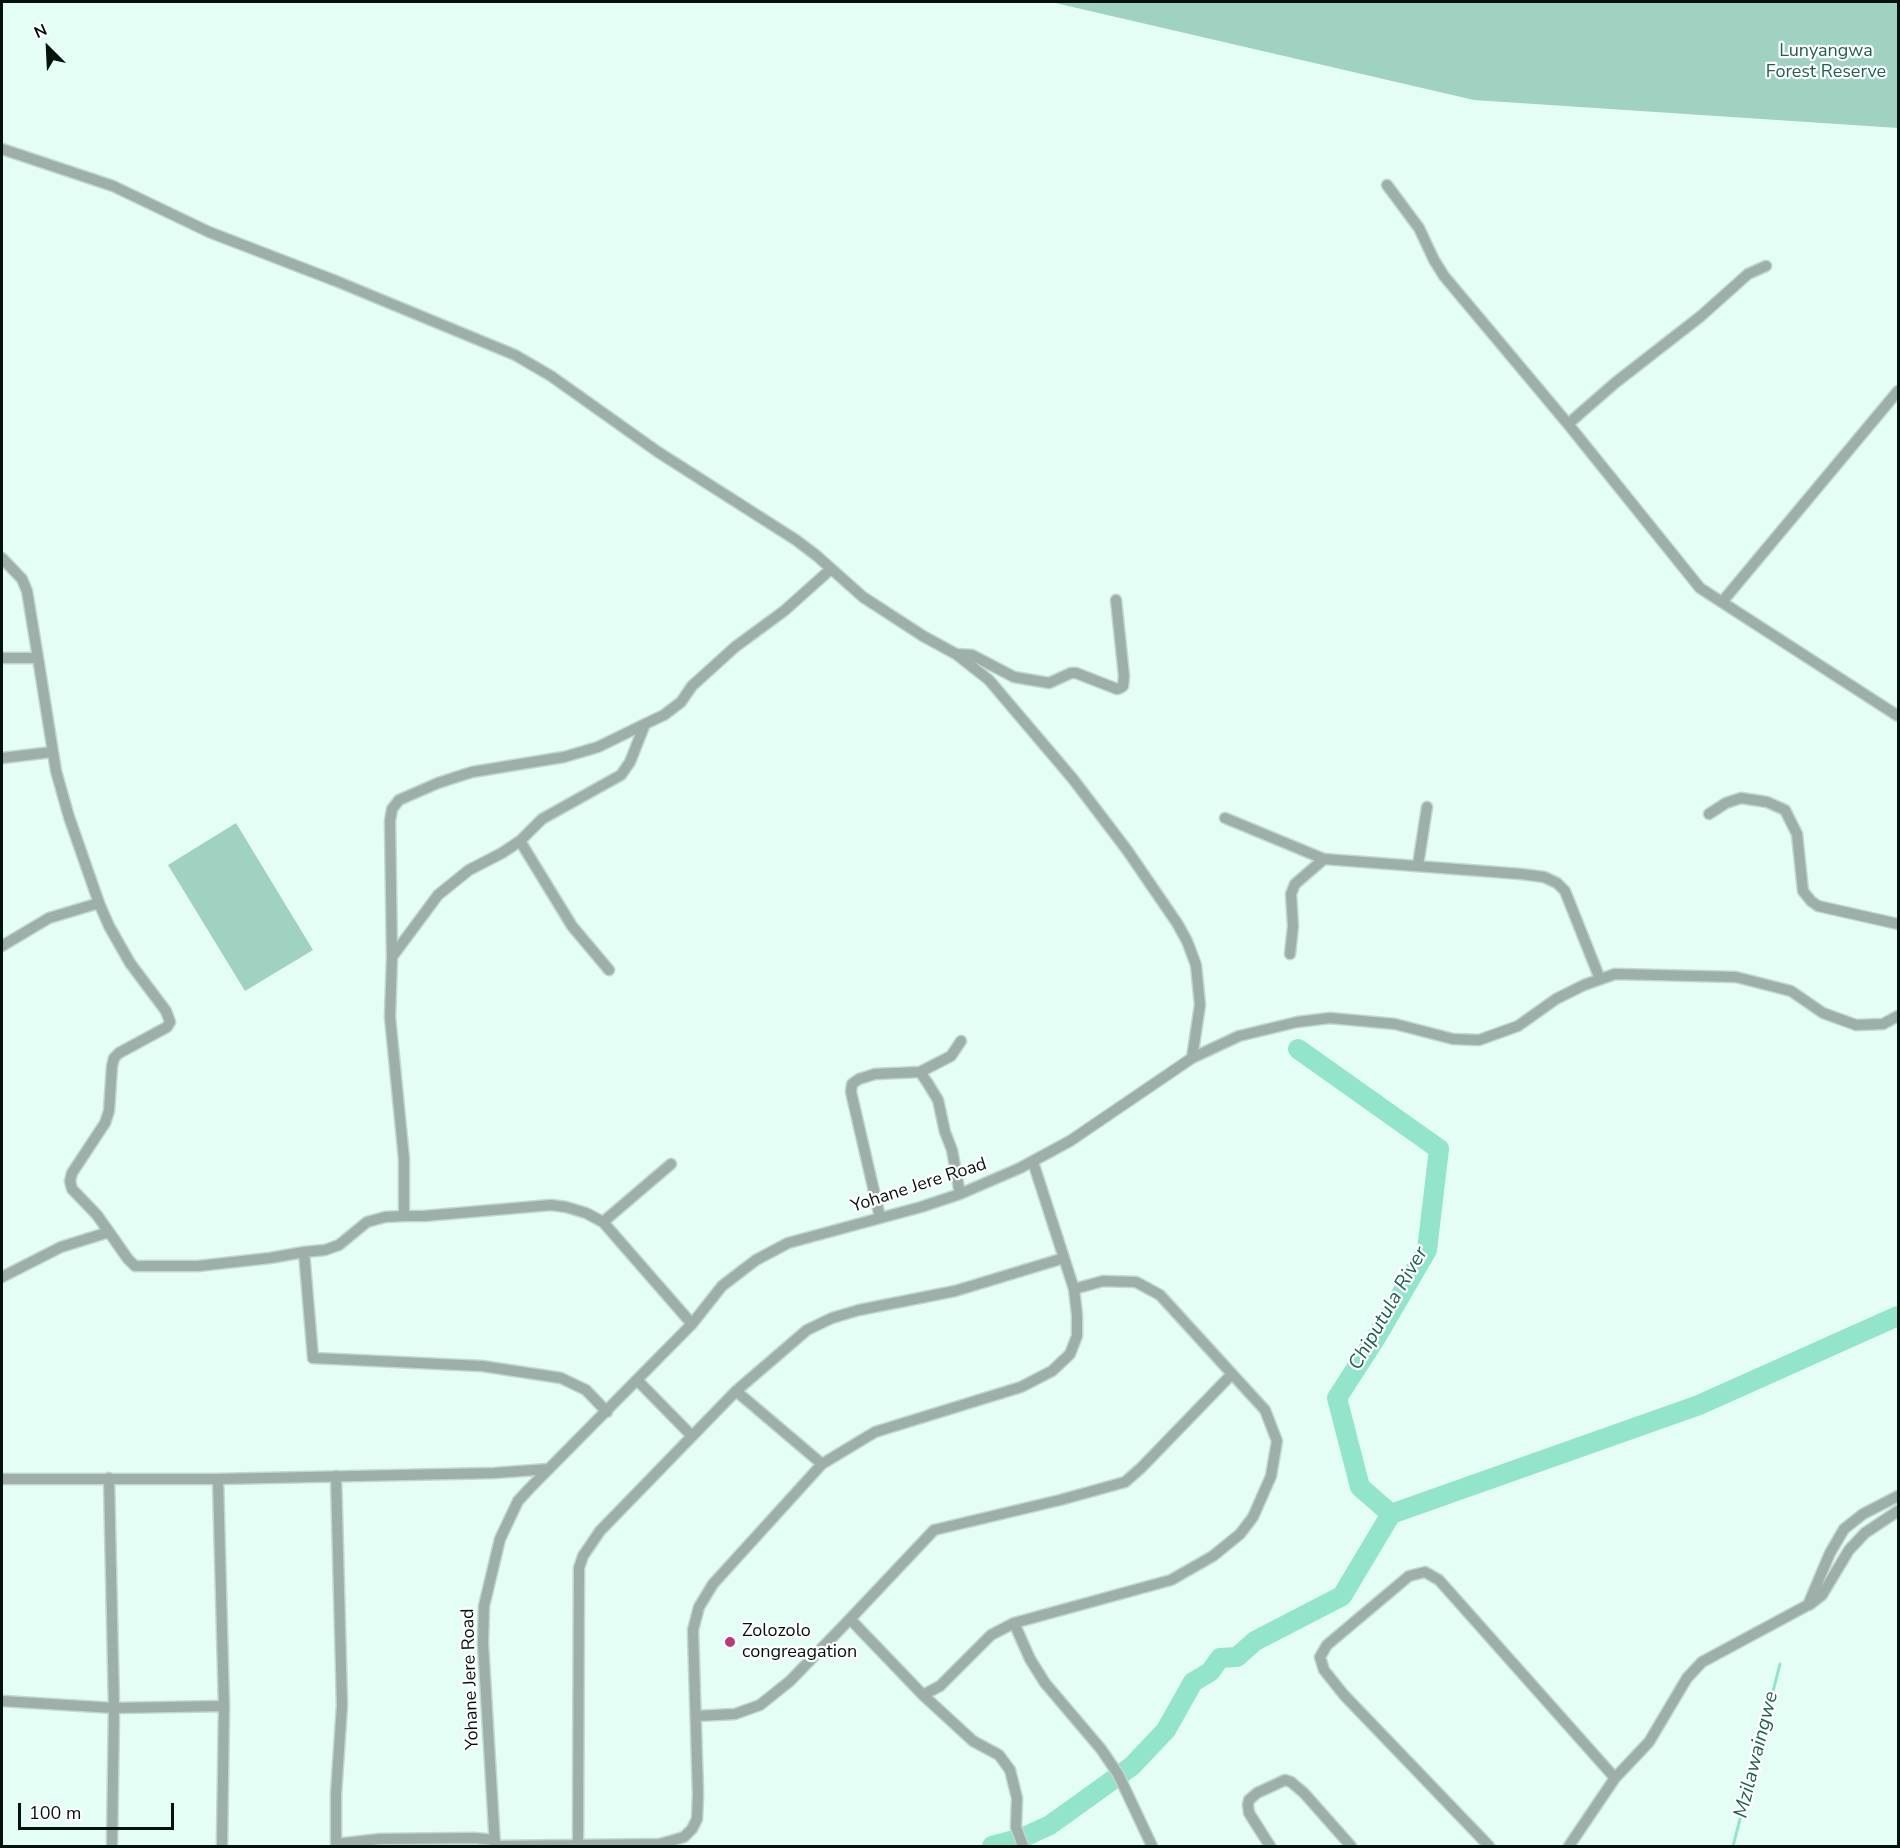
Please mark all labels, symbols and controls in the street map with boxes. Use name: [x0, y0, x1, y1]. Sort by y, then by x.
north arrow: [18, 18, 78, 78]
text: N: [31, 19, 51, 44]
park label: Lunyangwa Forest Reserve: [1766, 41, 1886, 84]
street label: Yohane Jere Road: [848, 1154, 990, 1218]
water label: Chiputula River: [1344, 1243, 1434, 1375]
street label: Yohane Jere Road: [458, 1608, 484, 1750]
place label: Zolozolo congreagation: [742, 1621, 857, 1664]
marker: Zolozolo congreagation: [723, 1635, 737, 1649]
water label: Mzilawaingwe: [1730, 1689, 1784, 1821]
scale bar: [21, 1791, 177, 1829]
text: 100 m: [29, 1801, 81, 1825]

